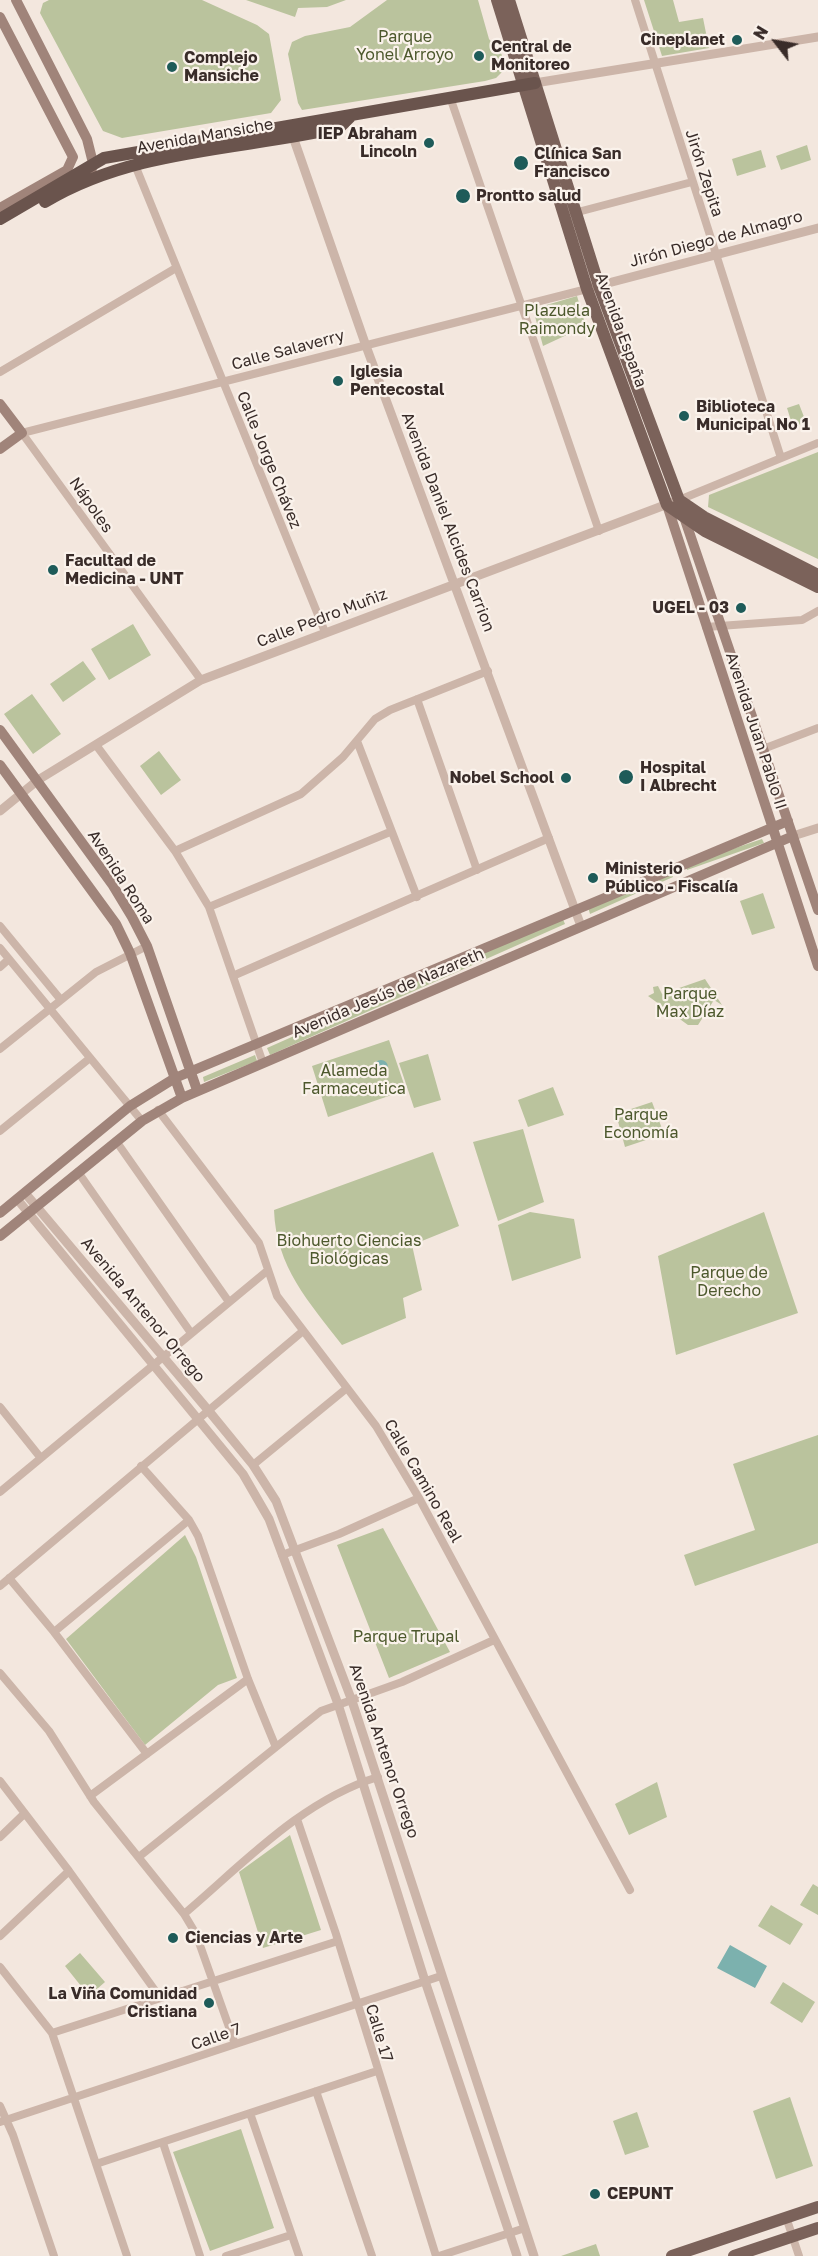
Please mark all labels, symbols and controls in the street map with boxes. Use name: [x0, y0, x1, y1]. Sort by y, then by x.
north arrow: [746, 12, 806, 72]
text: N: [749, 22, 772, 43]
park label: Parque Yonel Arroyo: [356, 27, 454, 65]
place label: Cineplanet: [640, 30, 725, 50]
marker: Cineplanet: [730, 33, 744, 47]
place label: Central de Monitoreo: [491, 37, 572, 75]
place label: Complejo Mansiche: [184, 48, 259, 86]
marker: Central de Monitoreo: [472, 49, 486, 63]
marker: Complejo Mansiche: [165, 60, 179, 74]
street label: Avenida Mansiche: [135, 115, 275, 157]
place label: IEP Abraham Lincoln: [317, 124, 417, 162]
street label: Jirón Zepita: [681, 127, 727, 219]
marker: IEP Abraham Lincoln: [422, 136, 436, 150]
place label: Clínica San Francisco: [534, 144, 621, 182]
marker: Clínica San Francisco: [512, 154, 530, 172]
place label: Prontto salud: [476, 186, 581, 206]
marker: Prontto salud: [454, 187, 472, 205]
street label: Jirón Diego de Almagro: [627, 207, 805, 271]
street label: Avenida España: [591, 270, 651, 390]
park label: Plazuela Raimondy: [519, 301, 595, 339]
street label: Calle Salaverry: [229, 326, 347, 374]
place label: Iglesia Pentecostal: [350, 362, 444, 400]
marker: Iglesia Pentecostal: [331, 374, 345, 388]
street label: Calle Jorge Chávez: [233, 388, 305, 532]
place label: Biblioteca Municipal No 1: [696, 397, 810, 435]
marker: Biblioteca Municipal No 1: [677, 409, 691, 423]
street label: Avenida Daniel Alcides Carrion: [397, 410, 499, 634]
street label: Nápoles: [65, 474, 117, 536]
place label: Facultad de Medicina - UNT: [65, 551, 184, 589]
marker: Facultad de Medicina - UNT: [46, 563, 60, 577]
street label: Calle Pedro Muñiz: [254, 584, 390, 652]
place label: UGEL - 03: [652, 598, 729, 618]
marker: UGEL - 03: [734, 601, 748, 615]
street label: Avenida Juan Pablo II: [722, 650, 790, 812]
place label: Hospital I Albrecht: [640, 758, 717, 796]
place label: Nobel School: [449, 768, 554, 788]
marker: Hospital I Albrecht: [617, 768, 635, 786]
marker: Nobel School: [559, 771, 573, 785]
street label: Avenida Roma: [83, 826, 159, 928]
place label: Ministerio Público - Fiscalía: [605, 859, 738, 897]
marker: Ministerio Público - Fiscalía: [586, 871, 600, 885]
street label: Avenida Jesús de Nazareth: [289, 944, 487, 1042]
park label: Parque Max Díaz: [656, 984, 724, 1022]
park label: Alameda Farmaceutica: [302, 1061, 406, 1099]
park label: Parque Economía: [604, 1105, 678, 1143]
park label: Biohuerto Ciencias Biológicas: [277, 1231, 421, 1269]
street label: Avenida Antenor Orrego: [77, 1234, 209, 1386]
park label: Parque de Derecho: [690, 1263, 768, 1301]
street label: Calle Camino Real: [380, 1416, 466, 1546]
park label: Parque Trupal: [353, 1627, 459, 1647]
street label: Avenida Antenor Orrego: [345, 1661, 423, 1841]
place label: Ciencias y Arte: [185, 1928, 303, 1948]
marker: Ciencias y Arte: [166, 1931, 180, 1945]
place label: La Viña Comunidad Cristiana: [48, 1984, 197, 2022]
marker: La Viña Comunidad Cristiana: [202, 1996, 216, 2010]
street label: Calle 17: [361, 2002, 397, 2064]
street label: Calle 7: [188, 2019, 244, 2055]
place label: CEPUNT: [607, 2184, 673, 2204]
marker: CEPUNT: [588, 2187, 602, 2201]

